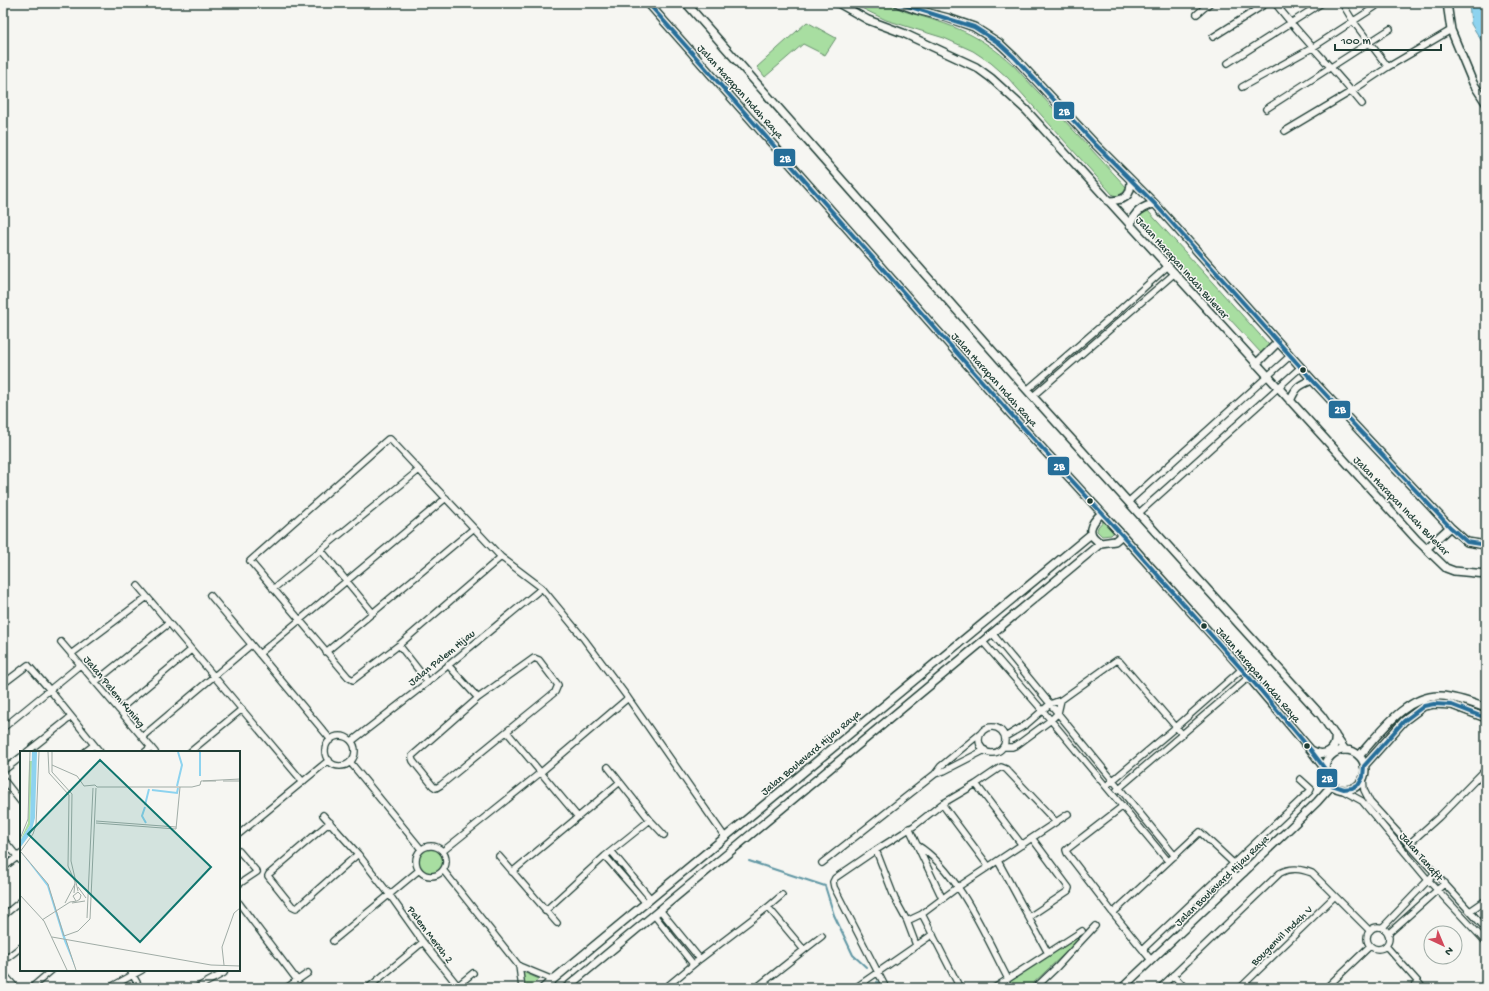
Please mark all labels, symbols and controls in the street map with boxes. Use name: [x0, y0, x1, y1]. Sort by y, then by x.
scale bar: [1335, 26, 1441, 52]
text: 100 m: [1340, 35, 1371, 49]
street label: Jalan Harapan Indah Raya: [694, 43, 786, 142]
line badge: 2B: [1053, 101, 1075, 120]
text: 2B: [1058, 107, 1071, 119]
line badge: 2B: [773, 148, 796, 167]
text: 2B: [779, 154, 792, 166]
street label: Jalan Harapan Indah Bulevar: [1133, 215, 1231, 322]
street label: Jalan Harapan Indah Raya: [948, 331, 1040, 430]
unlabelled marker: [1298, 365, 1308, 375]
line badge: 2B: [1328, 400, 1351, 419]
text: 2B: [1334, 405, 1347, 417]
street label: Jalan Harapan Indah Bulevar: [1350, 454, 1452, 559]
line badge: 2B: [1047, 456, 1070, 476]
text: 2B: [1053, 462, 1066, 474]
unlabelled marker: [1085, 496, 1095, 506]
unlabelled marker: [1199, 621, 1209, 631]
street label: Jalan Harapan Indah Raya: [1213, 625, 1303, 726]
street label: Jalan Palem Hijau: [407, 628, 478, 689]
street label: Jalan Palem Kuning: [80, 654, 147, 730]
street label: Jalan Boulevard Hijau Raya: [759, 708, 864, 799]
unlabelled marker: [1302, 741, 1312, 751]
inset map: [20, 751, 240, 971]
line badge: 2B: [1316, 768, 1338, 788]
text: 2B: [1321, 774, 1334, 786]
street label: Jalan Tanafit: [1396, 830, 1447, 885]
street label: Jalan Boulevard Hijau Raya: [1173, 833, 1272, 929]
street label: Palem Merah 2: [404, 904, 455, 966]
street label: Bougenvil Indah V: [1248, 904, 1316, 970]
north arrow: [1423, 925, 1463, 965]
text: N: [1442, 944, 1455, 958]

